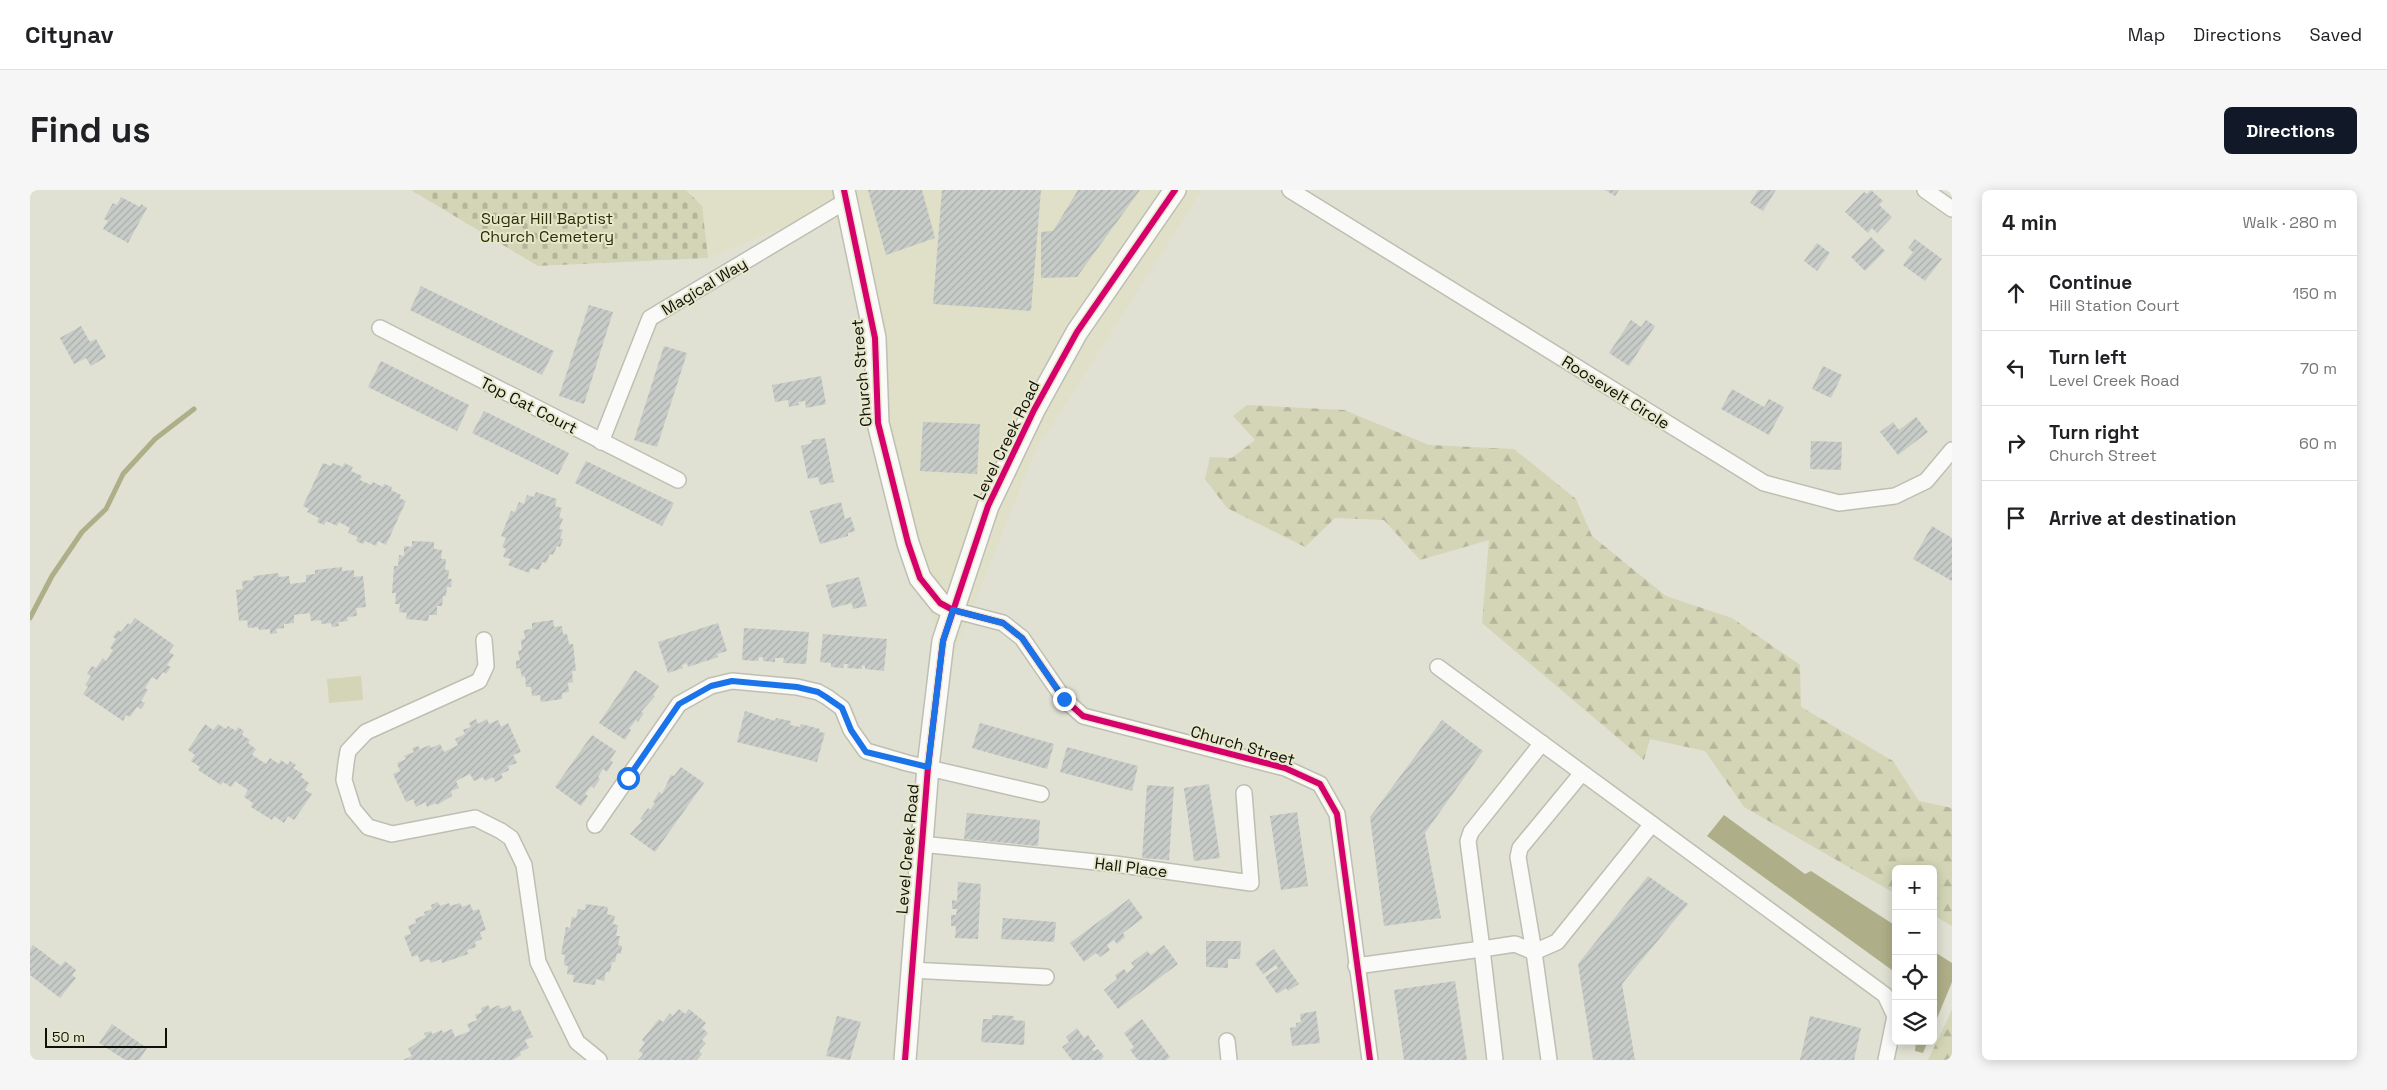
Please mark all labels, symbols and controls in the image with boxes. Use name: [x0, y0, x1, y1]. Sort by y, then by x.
text: Citynav: [25, 19, 114, 50]
text: Map: [2128, 23, 2165, 46]
text: Directions: [2193, 23, 2282, 46]
text: Saved: [2310, 23, 2362, 46]
button: Directions: [2224, 107, 2357, 154]
text: Find us: [30, 108, 151, 152]
park label: Sugar Hill Baptist Church Cemetery: [480, 208, 614, 247]
text: 4 min: [2002, 209, 2057, 236]
text: Walk · 280 m: [2242, 212, 2337, 233]
street label: Magical Way: [658, 253, 751, 320]
text: Continue: [2049, 270, 2132, 295]
icon: ahead: [2002, 279, 2030, 307]
text: 150 m: [2293, 283, 2337, 304]
text: Hill Station Court: [2049, 295, 2180, 316]
street label: Church Street: [846, 318, 877, 428]
text: Turn left: [2049, 345, 2127, 370]
street label: Roosevelt Circle: [1558, 351, 1674, 434]
icon: left: [2002, 354, 2030, 382]
text: 70 m: [2300, 358, 2337, 379]
text: Level Creek Road: [2049, 370, 2180, 391]
street label: Top Cat Court: [477, 372, 581, 439]
street label: Level Creek Road: [968, 377, 1045, 504]
text: Turn right: [2049, 420, 2139, 445]
icon: right: [2002, 429, 2030, 457]
text: 60 m: [2299, 433, 2337, 454]
text: Church Street: [2049, 445, 2157, 466]
icon: arrive: [2002, 504, 2030, 532]
text: Arrive at destination: [2049, 506, 2237, 531]
route end: [1053, 688, 1076, 711]
street label: Church Street: [1188, 721, 1298, 770]
route start: [617, 767, 640, 790]
street label: Level Creek Road: [891, 783, 924, 915]
street label: Hall Place: [1093, 853, 1169, 882]
map controls: [1892, 865, 1937, 1045]
button: +: [1892, 865, 1937, 910]
button: −: [1892, 910, 1937, 955]
button: locate: [1892, 955, 1937, 1000]
button: layers: [1892, 1000, 1937, 1045]
scale bar: [45, 1025, 168, 1048]
text: 50 m: [52, 1028, 85, 1046]

